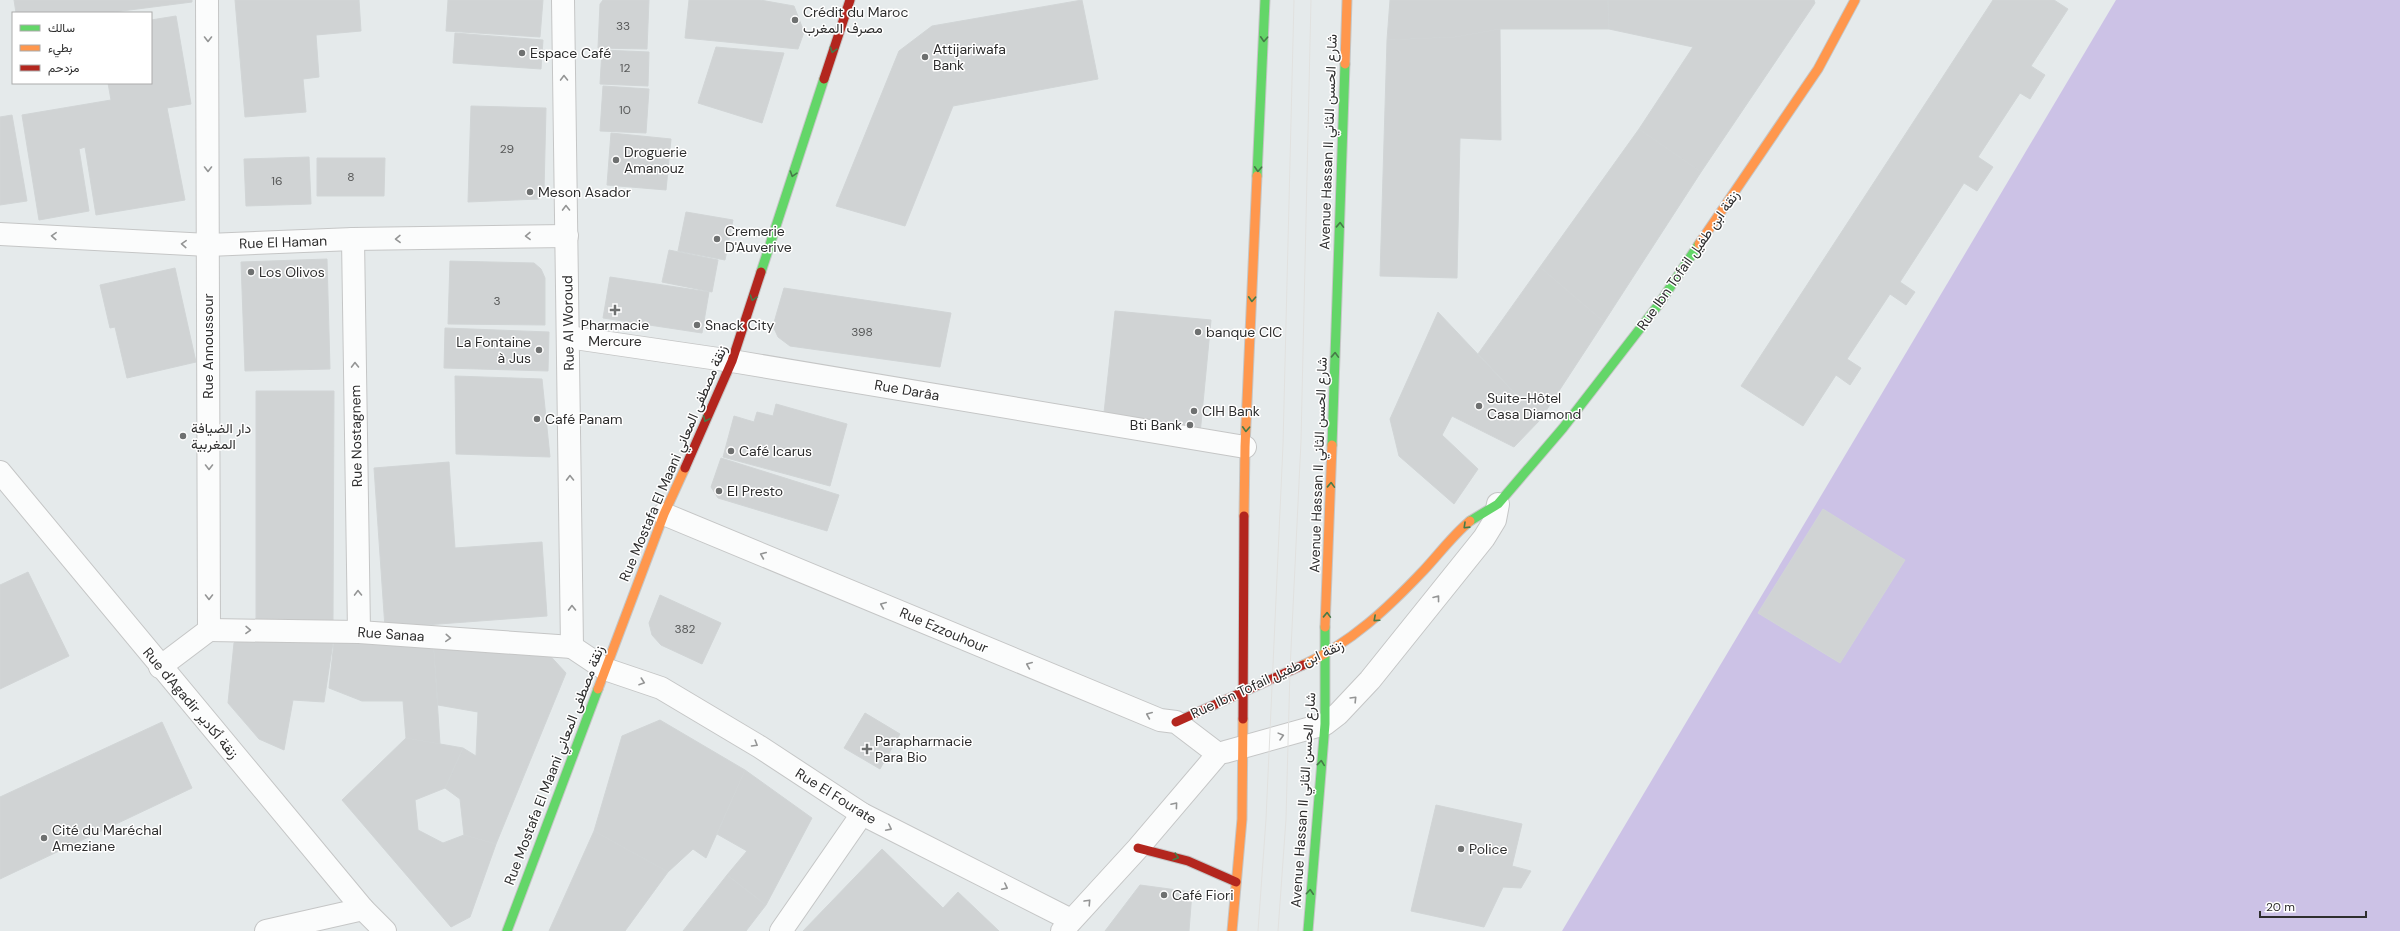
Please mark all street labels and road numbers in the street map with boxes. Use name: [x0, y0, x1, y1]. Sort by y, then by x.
street label: Avenue Hassan II شارع الحسن الثاني: [1315, 34, 1344, 250]
street label: Rue Ibn Tofail زنقة ابن طفيل: [1633, 186, 1743, 334]
street label: Rue El Haman: [239, 231, 327, 253]
street label: Rue Al Woroud: [558, 275, 578, 371]
street label: Rue Annoussour: [199, 293, 217, 399]
street label: Rue Mostafa El Maani زنقة مصطفى المعاني: [615, 342, 734, 585]
street label: Avenue Hassan II شارع الحسن الثاني: [1305, 357, 1334, 573]
street label: Rue Darâa: [873, 375, 941, 405]
street label: Rue Nostagnem: [346, 385, 366, 487]
street label: Rue Ezzouhour: [897, 603, 991, 657]
street label: Rue Sanaa: [357, 623, 425, 645]
street label: Rue Ibn Tofail زنقة ابن طفيل: [1188, 635, 1347, 722]
street label: Rue Mostafa El Maani زنقة مصطفى المعاني: [500, 642, 611, 888]
street label: Rue d'Agadir زنقة أكادير: [139, 644, 243, 762]
street label: Avenue Hassan II شارع الحسن الثاني: [1286, 692, 1323, 909]
street label: Rue El Fourate: [792, 764, 880, 828]

